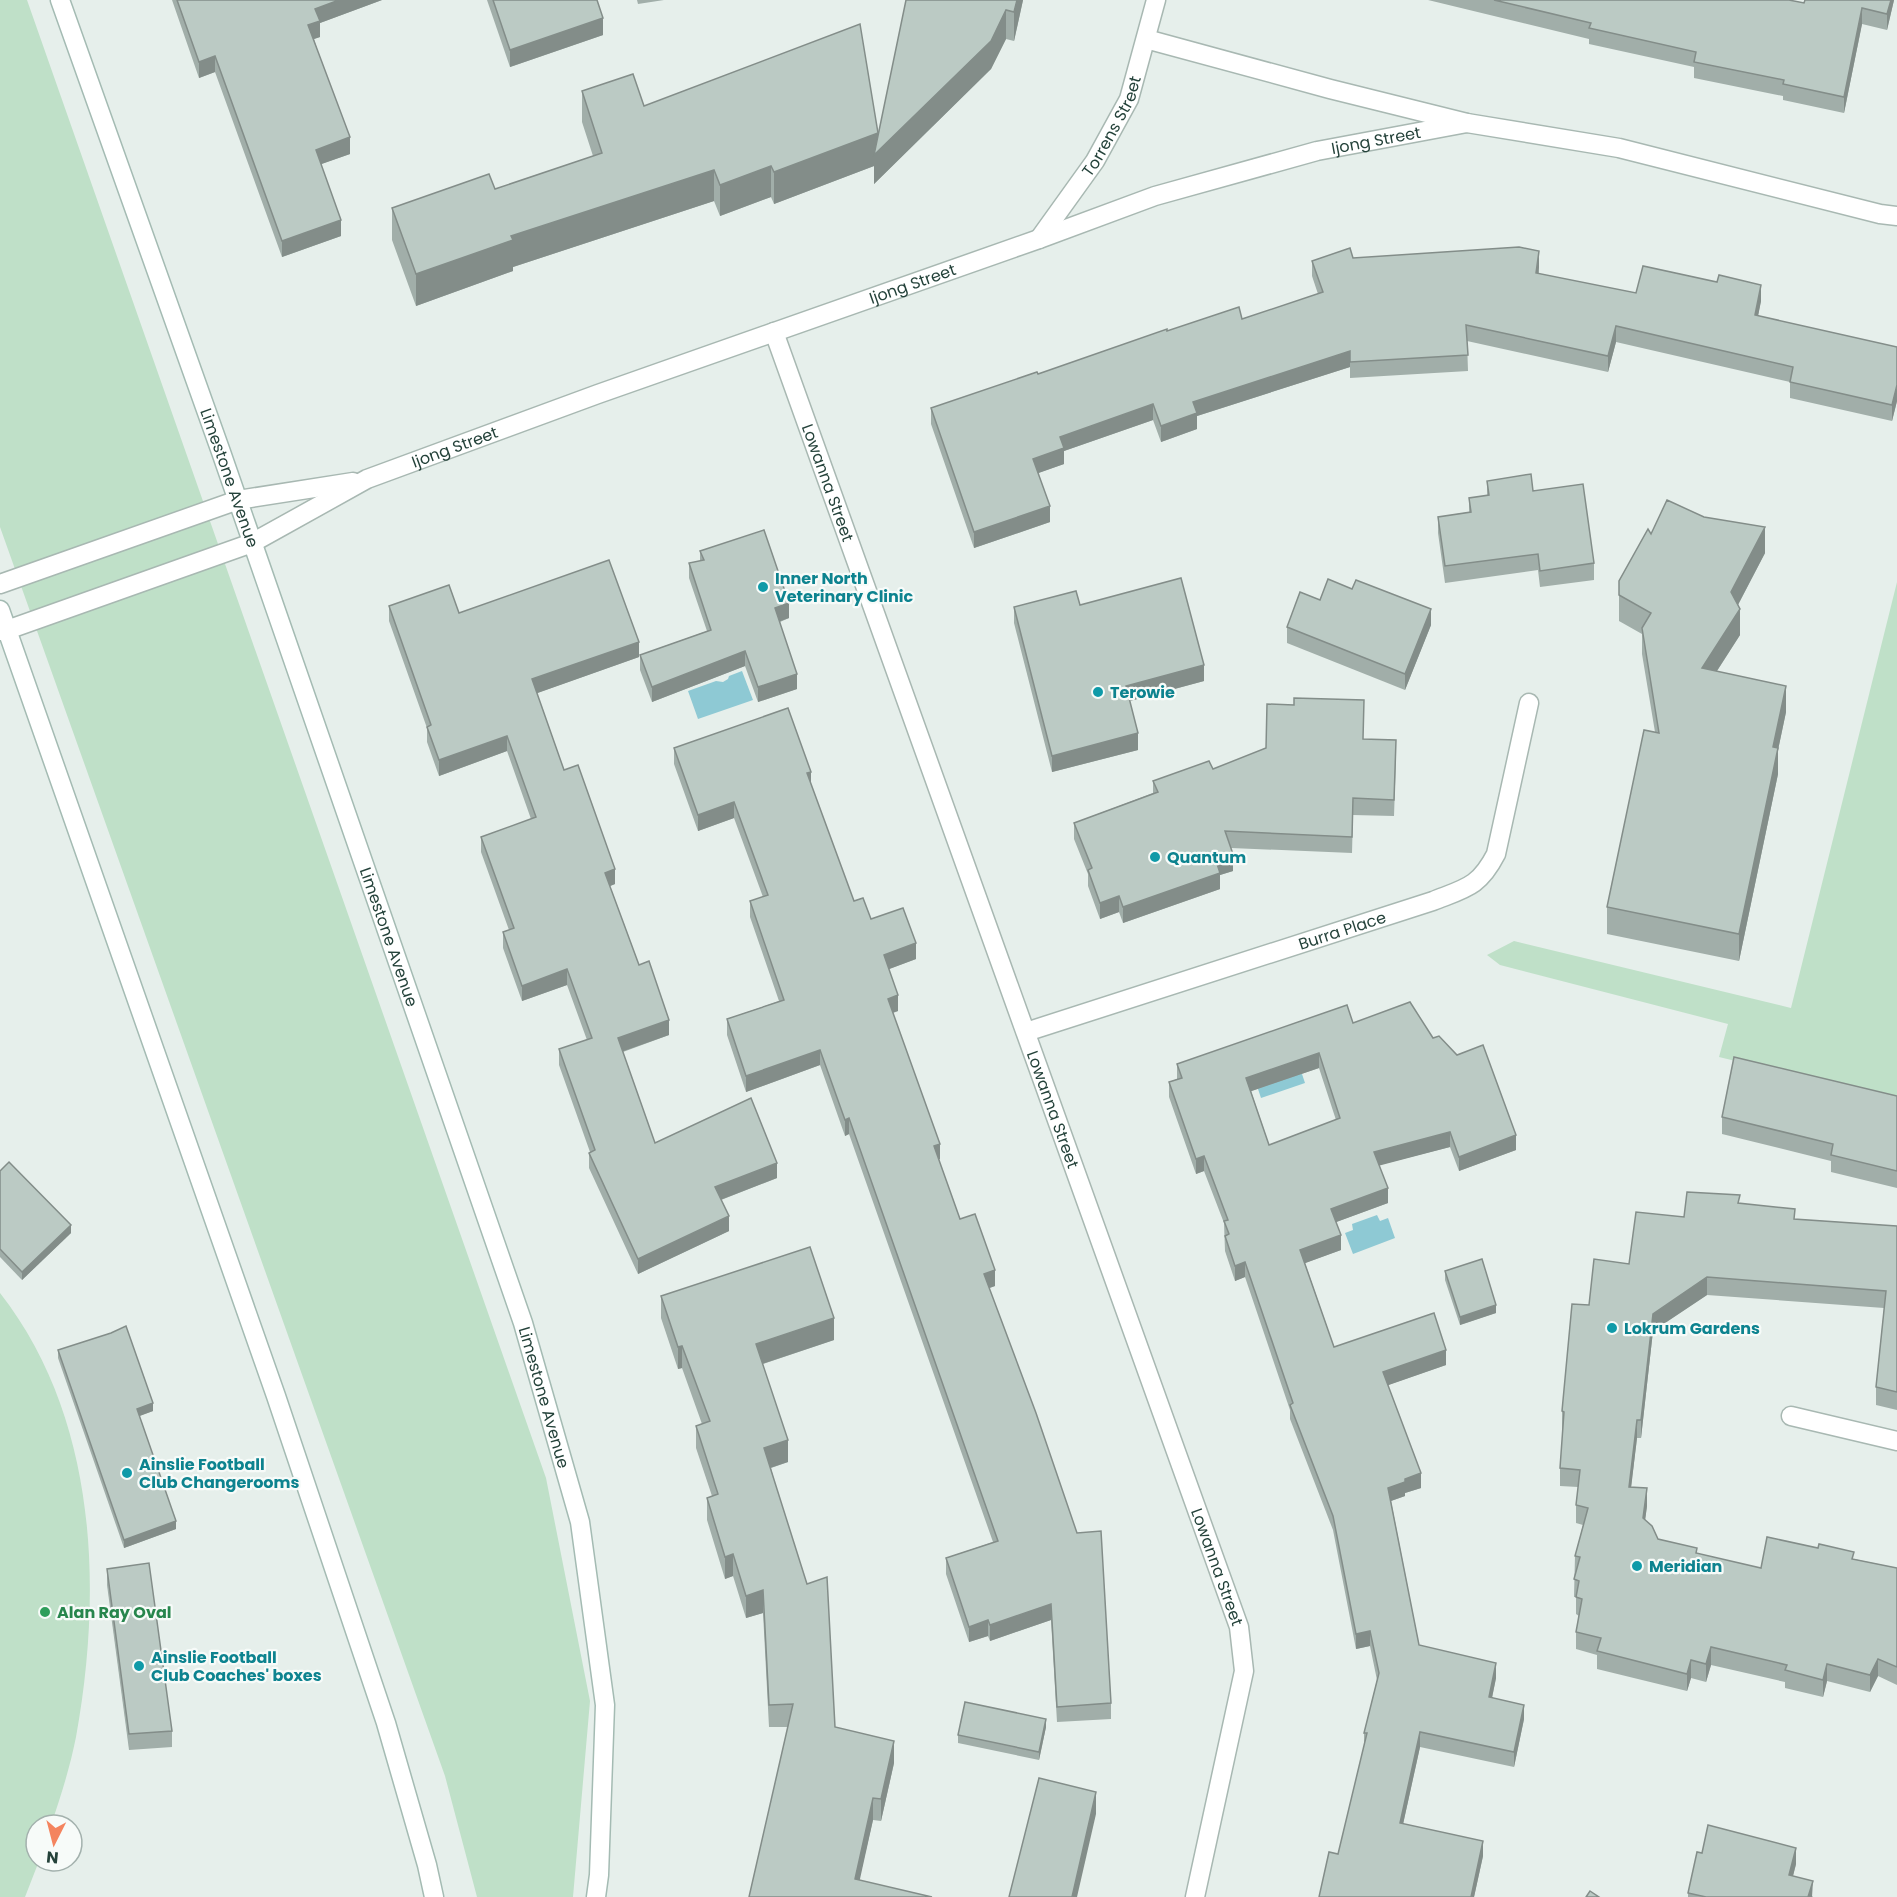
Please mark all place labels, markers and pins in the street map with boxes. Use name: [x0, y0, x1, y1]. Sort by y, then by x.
place label: Inner North Veterinary Clinic: [775, 567, 914, 608]
marker: Inner North Veterinary Clinic: [756, 580, 770, 594]
place label: Terowie: [1110, 681, 1175, 704]
marker: Terowie: [1091, 685, 1105, 699]
place label: Quantum: [1167, 846, 1246, 869]
marker: Quantum: [1148, 850, 1162, 864]
place label: Lokrum Gardens: [1624, 1317, 1760, 1340]
marker: Lokrum Gardens: [1605, 1321, 1619, 1335]
place label: Ainslie Football Club Changerooms: [139, 1453, 299, 1494]
marker: Ainslie Football Club Changerooms: [120, 1466, 134, 1480]
place label: Meridian: [1649, 1555, 1722, 1578]
marker: Meridian: [1630, 1559, 1644, 1573]
place label: Alan Ray Oval: [57, 1601, 172, 1624]
marker: Alan Ray Oval: [38, 1605, 52, 1619]
place label: Ainslie Football Club Coaches' boxes: [151, 1646, 322, 1687]
marker: Ainslie Football Club Coaches' boxes: [132, 1659, 146, 1673]

